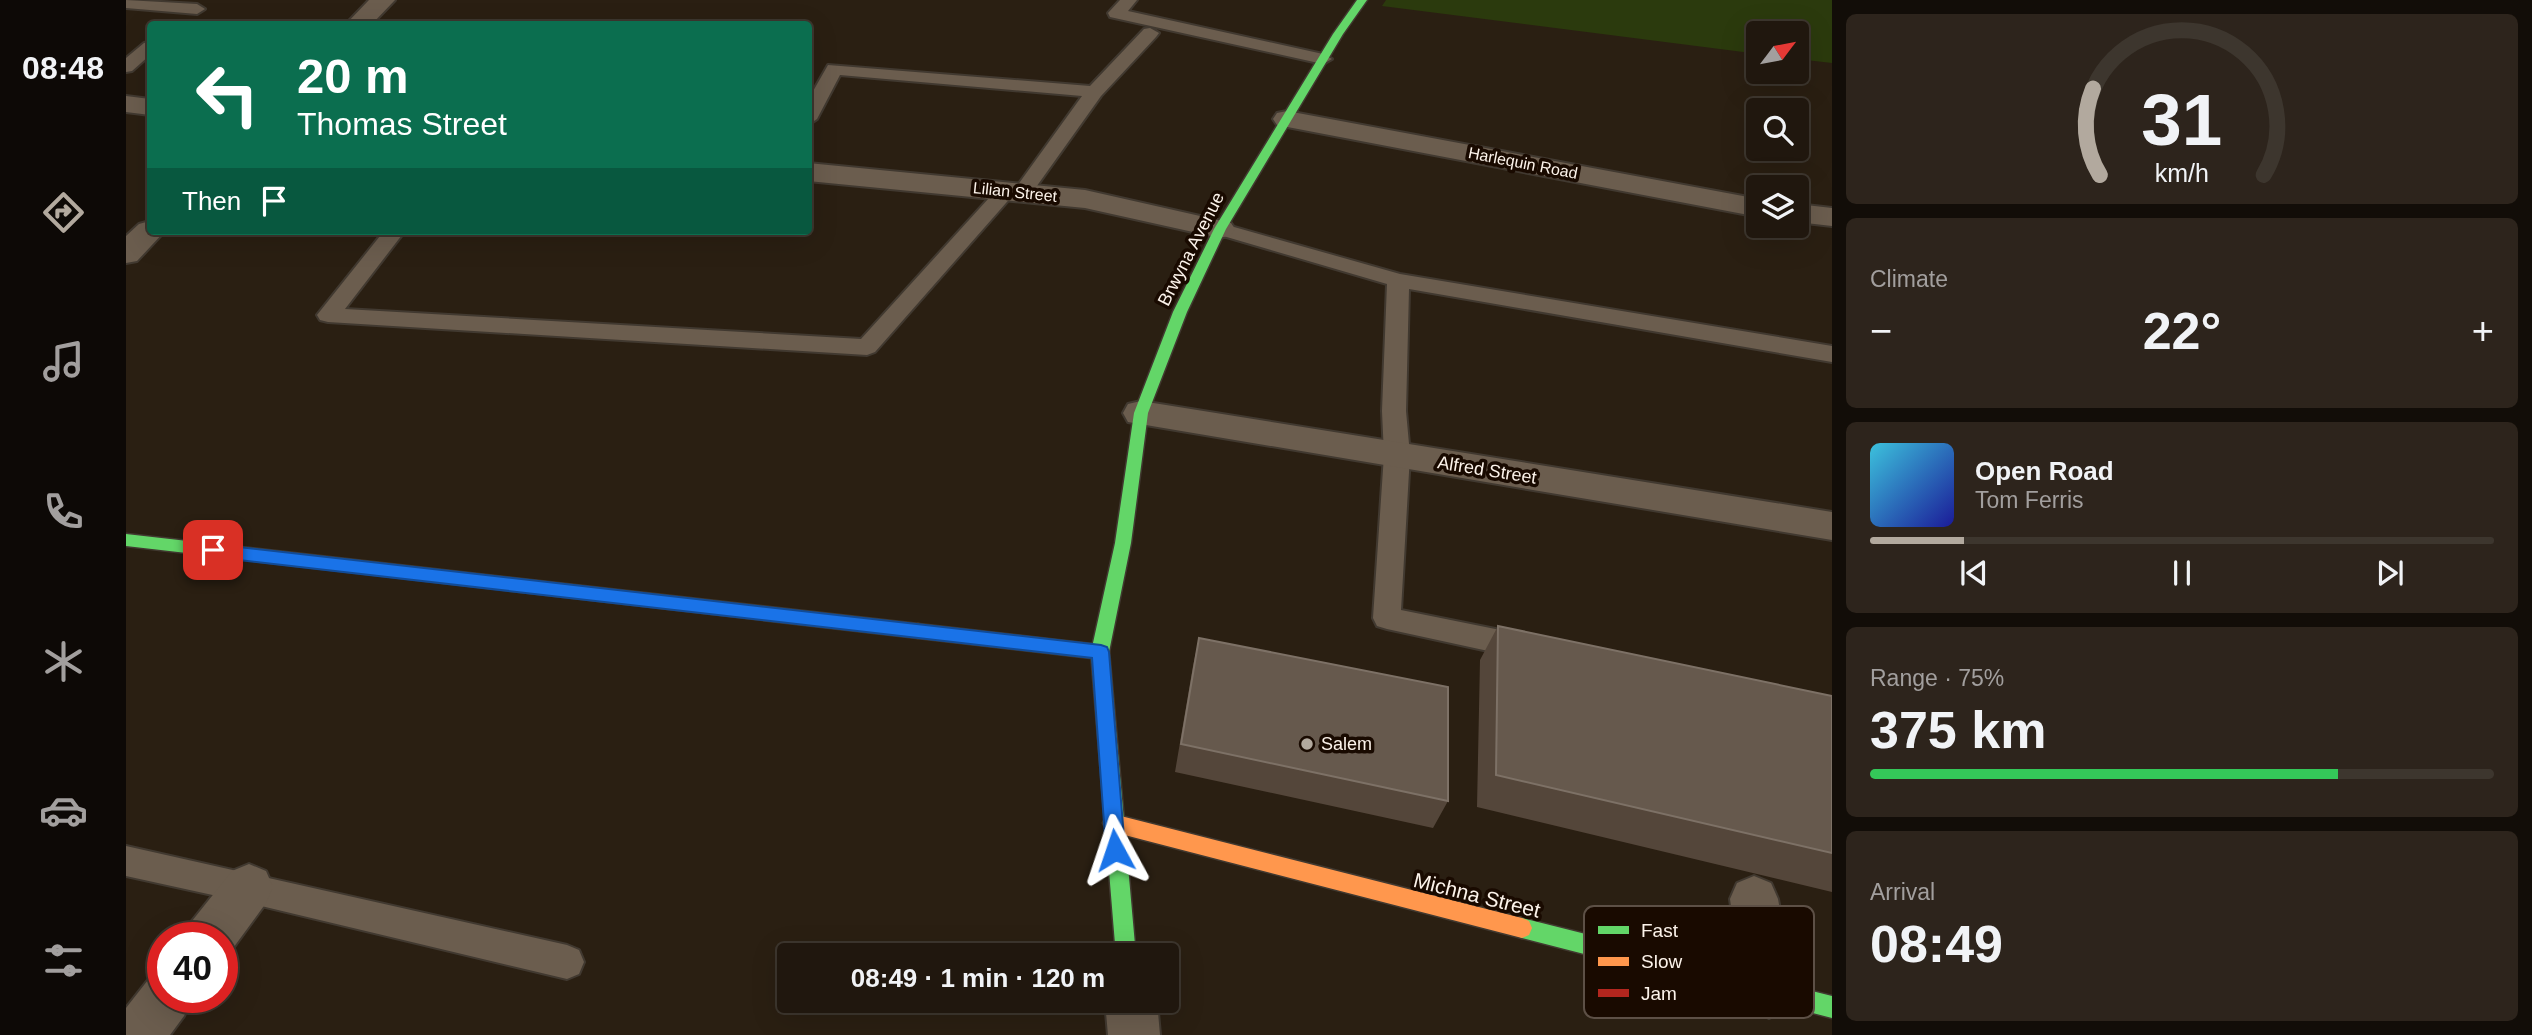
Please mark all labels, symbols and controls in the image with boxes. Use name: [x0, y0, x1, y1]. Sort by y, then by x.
north arrow: [1746, 21, 1810, 84]
map controls: [1746, 21, 1809, 238]
icon: left: [182, 49, 273, 140]
text: 20 m: [297, 49, 409, 103]
text: 08:48: [22, 50, 104, 86]
text: 31: [2142, 79, 2222, 160]
button: search: [1746, 98, 1809, 161]
text: Thomas Street: [297, 106, 507, 142]
street label: Harlequin Road: [1467, 144, 1579, 182]
text: km/h: [2155, 159, 2209, 187]
button: layers: [1746, 175, 1809, 238]
street label: Lilian Street: [972, 179, 1058, 205]
icon: arrive: [255, 182, 293, 220]
text: Then: [182, 186, 241, 216]
icon: directions: [39, 188, 88, 237]
street label: Brwyna Avenue: [1154, 189, 1228, 309]
text: Climate: [1870, 266, 1948, 292]
text: 22°: [2143, 302, 2221, 360]
text: −: [1870, 310, 1892, 352]
text: +: [2472, 310, 2494, 352]
icon: music: [39, 337, 88, 386]
street label: Alfred Street: [1436, 452, 1538, 488]
text: Open Road: [1975, 456, 2114, 486]
icon: phone: [39, 487, 88, 536]
text: Tom Ferris: [1975, 487, 2084, 513]
pin: [183, 520, 243, 580]
icon: arrive: [194, 531, 232, 569]
icon: previous: [1955, 554, 1993, 592]
icon: pause: [2163, 554, 2201, 592]
icon: next: [2371, 554, 2409, 592]
icon: climate: [39, 637, 88, 686]
text: Range · 75%: [1870, 665, 2004, 691]
text: 375 km: [1870, 701, 2046, 759]
place label: Salem: [1321, 734, 1372, 754]
marker: Salem: [1299, 736, 1315, 752]
icon: car: [39, 786, 88, 835]
position arrow: [1078, 813, 1152, 887]
street label: Michna Street: [1411, 868, 1543, 922]
text: Arrival: [1870, 879, 1935, 905]
legend: [1584, 906, 1814, 1018]
text: 08:49: [1870, 915, 2003, 973]
text: Fast: [1641, 920, 1679, 941]
speed limit sign: 40: [147, 922, 238, 1013]
icon: filters: [39, 936, 88, 985]
text: Slow: [1641, 951, 1682, 972]
text: 08:49 · 1 min · 120 m: [851, 963, 1105, 993]
text: Jam: [1641, 983, 1677, 1004]

